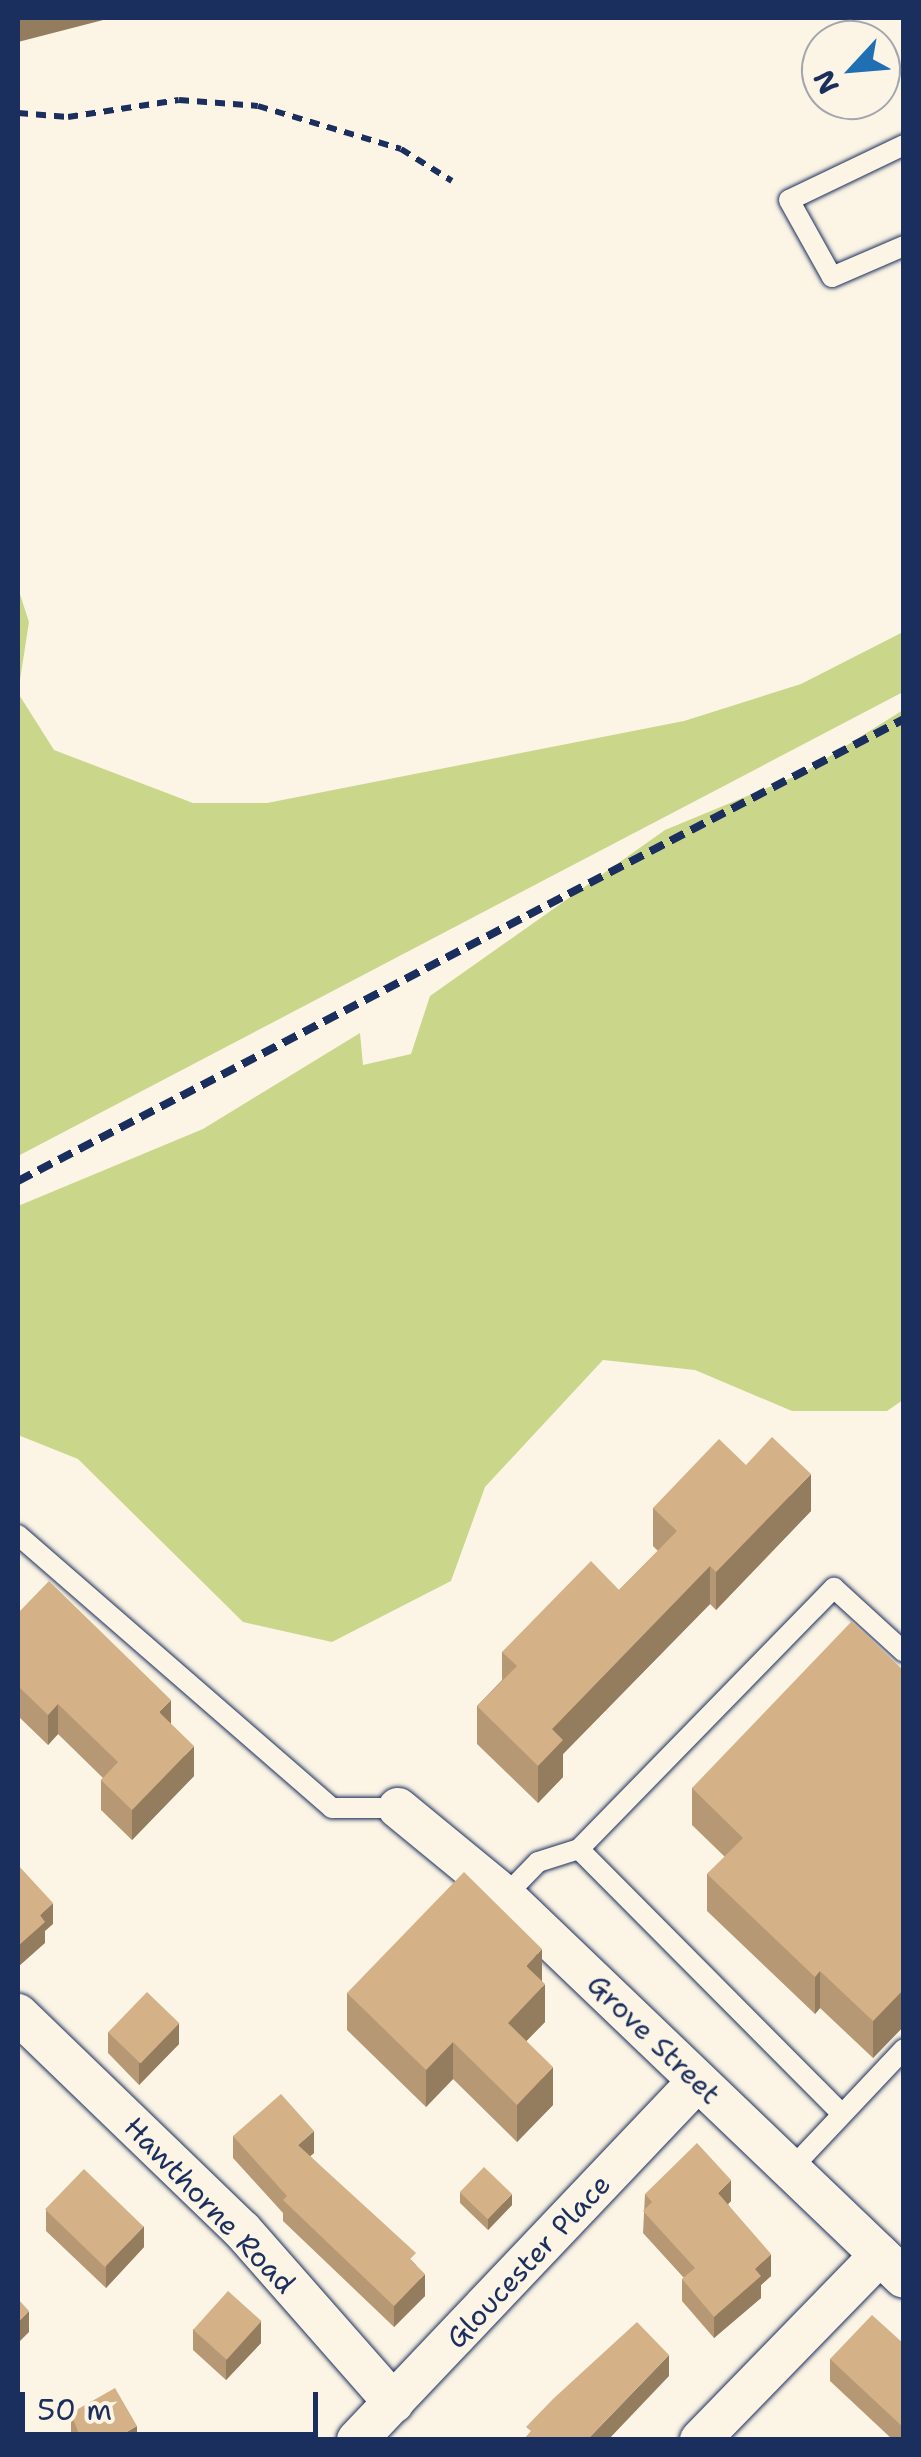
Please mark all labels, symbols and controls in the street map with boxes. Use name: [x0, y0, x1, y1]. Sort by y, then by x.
north arrow: [801, 20, 901, 120]
text: N: [804, 64, 848, 101]
street label: Grove Street: [581, 1967, 727, 2111]
street label: Hawthorne Road: [117, 2110, 303, 2300]
street label: Gloucester Place: [439, 2167, 617, 2355]
scale bar: [25, 2372, 322, 2434]
text: 50 m: [37, 2389, 112, 2430]

